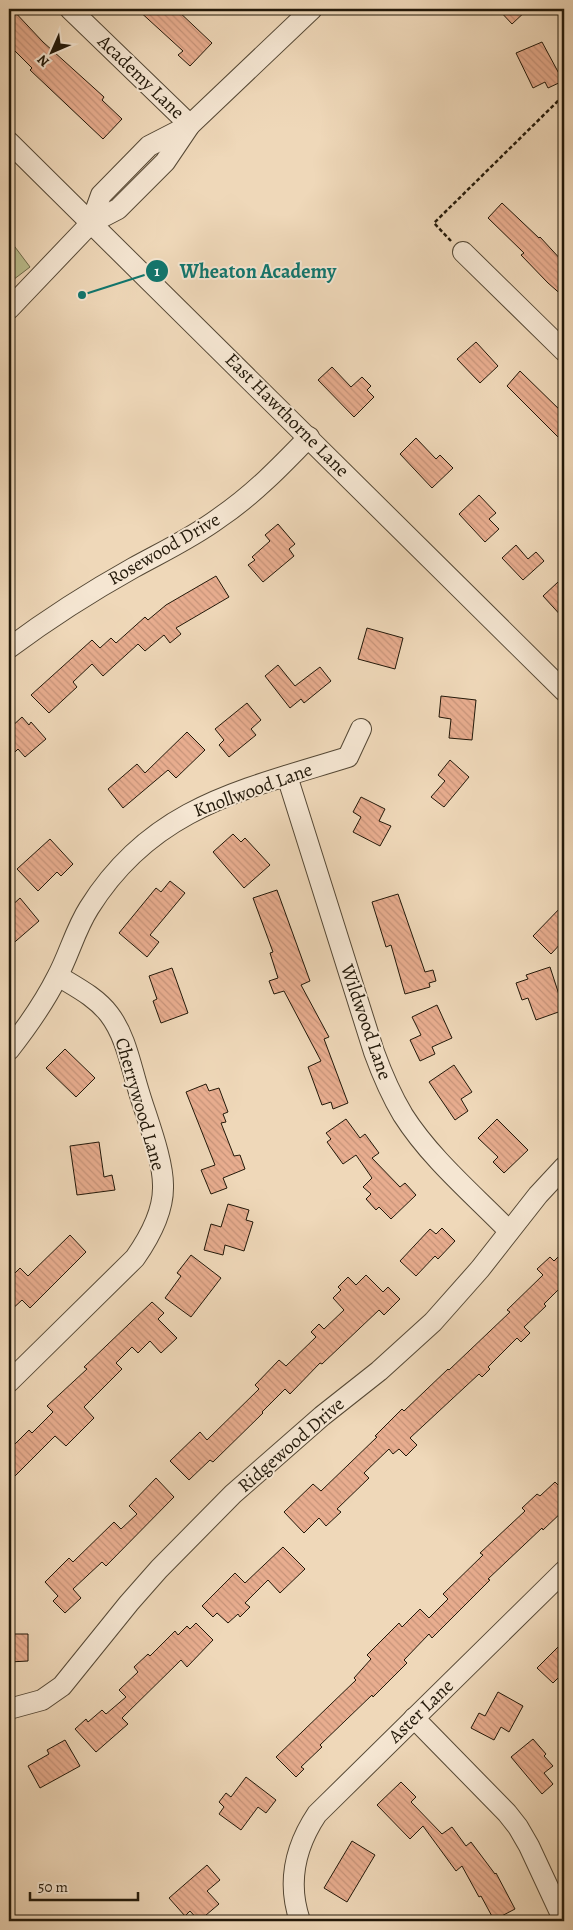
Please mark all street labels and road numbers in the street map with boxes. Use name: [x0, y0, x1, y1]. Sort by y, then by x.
street label: Academy Lane: [91, 28, 190, 125]
street label: East Hawthorne Lane: [219, 347, 355, 483]
street label: Rosewood Drive: [103, 506, 225, 592]
street label: Knollwood Lane: [190, 756, 316, 824]
street label: Wildwood Lane: [334, 960, 398, 1083]
street label: Cherrywood Lane: [109, 1034, 171, 1174]
street label: Ridgewood Drive: [232, 1391, 350, 1499]
street label: Aster Lane: [382, 1673, 460, 1750]

